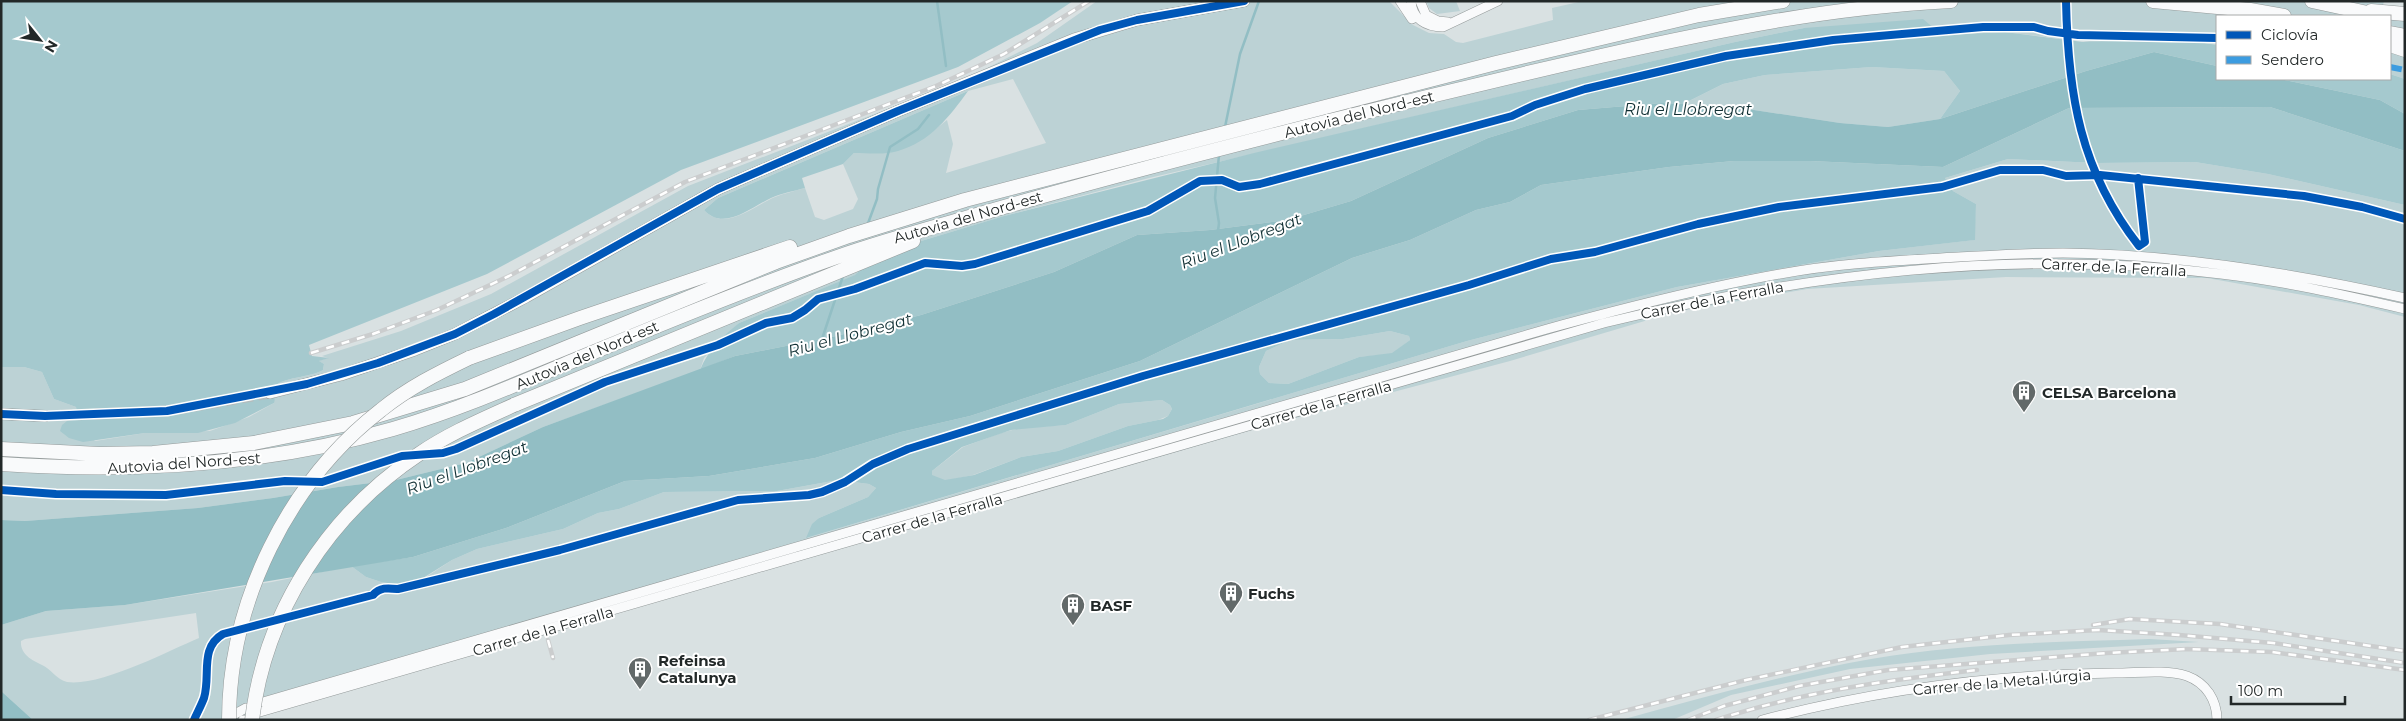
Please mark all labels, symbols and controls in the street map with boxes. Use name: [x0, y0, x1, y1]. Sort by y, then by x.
north arrow: [15, 15, 65, 65]
legend: [2216, 15, 2391, 80]
text: Ciclovía: [2261, 25, 2318, 44]
text: N: [41, 37, 62, 56]
text: Sendero: [2261, 50, 2324, 69]
street label: Autovia del Nord-est: [1282, 86, 1436, 142]
water label: Riu el Llobregat: [1624, 100, 1752, 119]
street label: Autovia del Nord-est: [891, 187, 1045, 247]
water label: Riu el Llobregat: [1178, 209, 1305, 273]
street label: Carrer de la Ferralla: [2041, 254, 2187, 280]
street label: Carrer de la Ferralla: [1639, 277, 1785, 323]
water label: Riu el Llobregat: [786, 309, 915, 361]
street label: Autovia del Nord-est: [513, 316, 661, 394]
street label: Carrer de la Ferralla: [1248, 376, 1394, 434]
building icon: CELSA Barcelona: [2011, 379, 2037, 413]
place label: CELSA Barcelona: [2042, 383, 2177, 402]
water label: Riu el Llobregat: [404, 437, 531, 499]
street label: Autovia del Nord-est: [107, 448, 261, 478]
street label: Carrer de la Ferralla: [859, 489, 1005, 547]
building icon: Fuchs: [1218, 580, 1244, 614]
place label: Fuchs: [1248, 584, 1295, 603]
building icon: BASF: [1060, 592, 1086, 626]
place label: BASF: [1090, 596, 1133, 615]
street label: Carrer de la Ferralla: [470, 602, 616, 660]
place label: Refeinsa Catalunya: [658, 651, 737, 687]
building icon: Refeinsa Catalunya: [627, 656, 653, 690]
street label: Carrer de la Metal·lúrgia: [1912, 665, 2092, 699]
scale bar: [2231, 674, 2345, 706]
text: 100 m: [2238, 681, 2283, 700]

